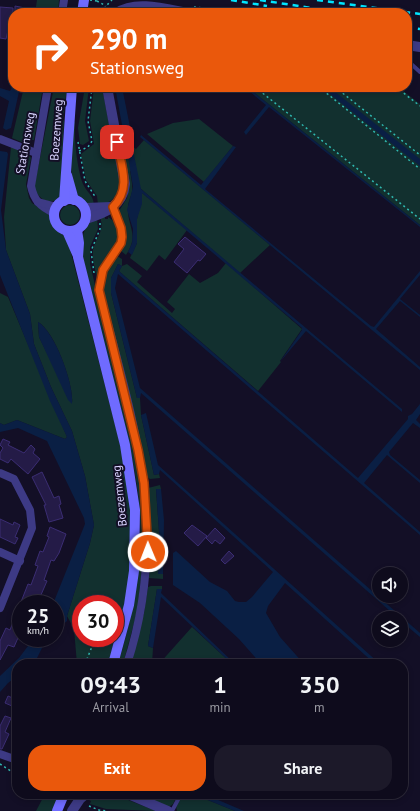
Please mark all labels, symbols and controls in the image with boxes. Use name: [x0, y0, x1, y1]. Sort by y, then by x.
text: 290 m: [90, 20, 167, 57]
icon: right: [24, 24, 76, 76]
text: Stationsweg: [90, 56, 184, 79]
street label: Boezemweg: [46, 99, 66, 161]
street label: Stationsweg: [12, 111, 38, 175]
pin: [100, 125, 134, 159]
icon: arrive: [106, 131, 128, 153]
street label: Boezemweg: [108, 465, 130, 527]
position arrow: [127, 531, 169, 573]
map controls: [372, 567, 408, 647]
button: sound: [372, 567, 408, 603]
speed limit sign: 30: [72, 595, 124, 647]
text: 25: [27, 603, 49, 629]
button: layers: [372, 611, 408, 647]
text: km/h: [27, 624, 49, 637]
text: 09:43: [80, 669, 141, 700]
text: 1: [213, 669, 227, 700]
text: 350: [299, 669, 340, 700]
text: Arrival: [93, 699, 129, 716]
text: min: [209, 699, 231, 716]
text: m: [314, 699, 325, 716]
button: Exit: [28, 745, 206, 791]
button: Share: [214, 745, 392, 791]

